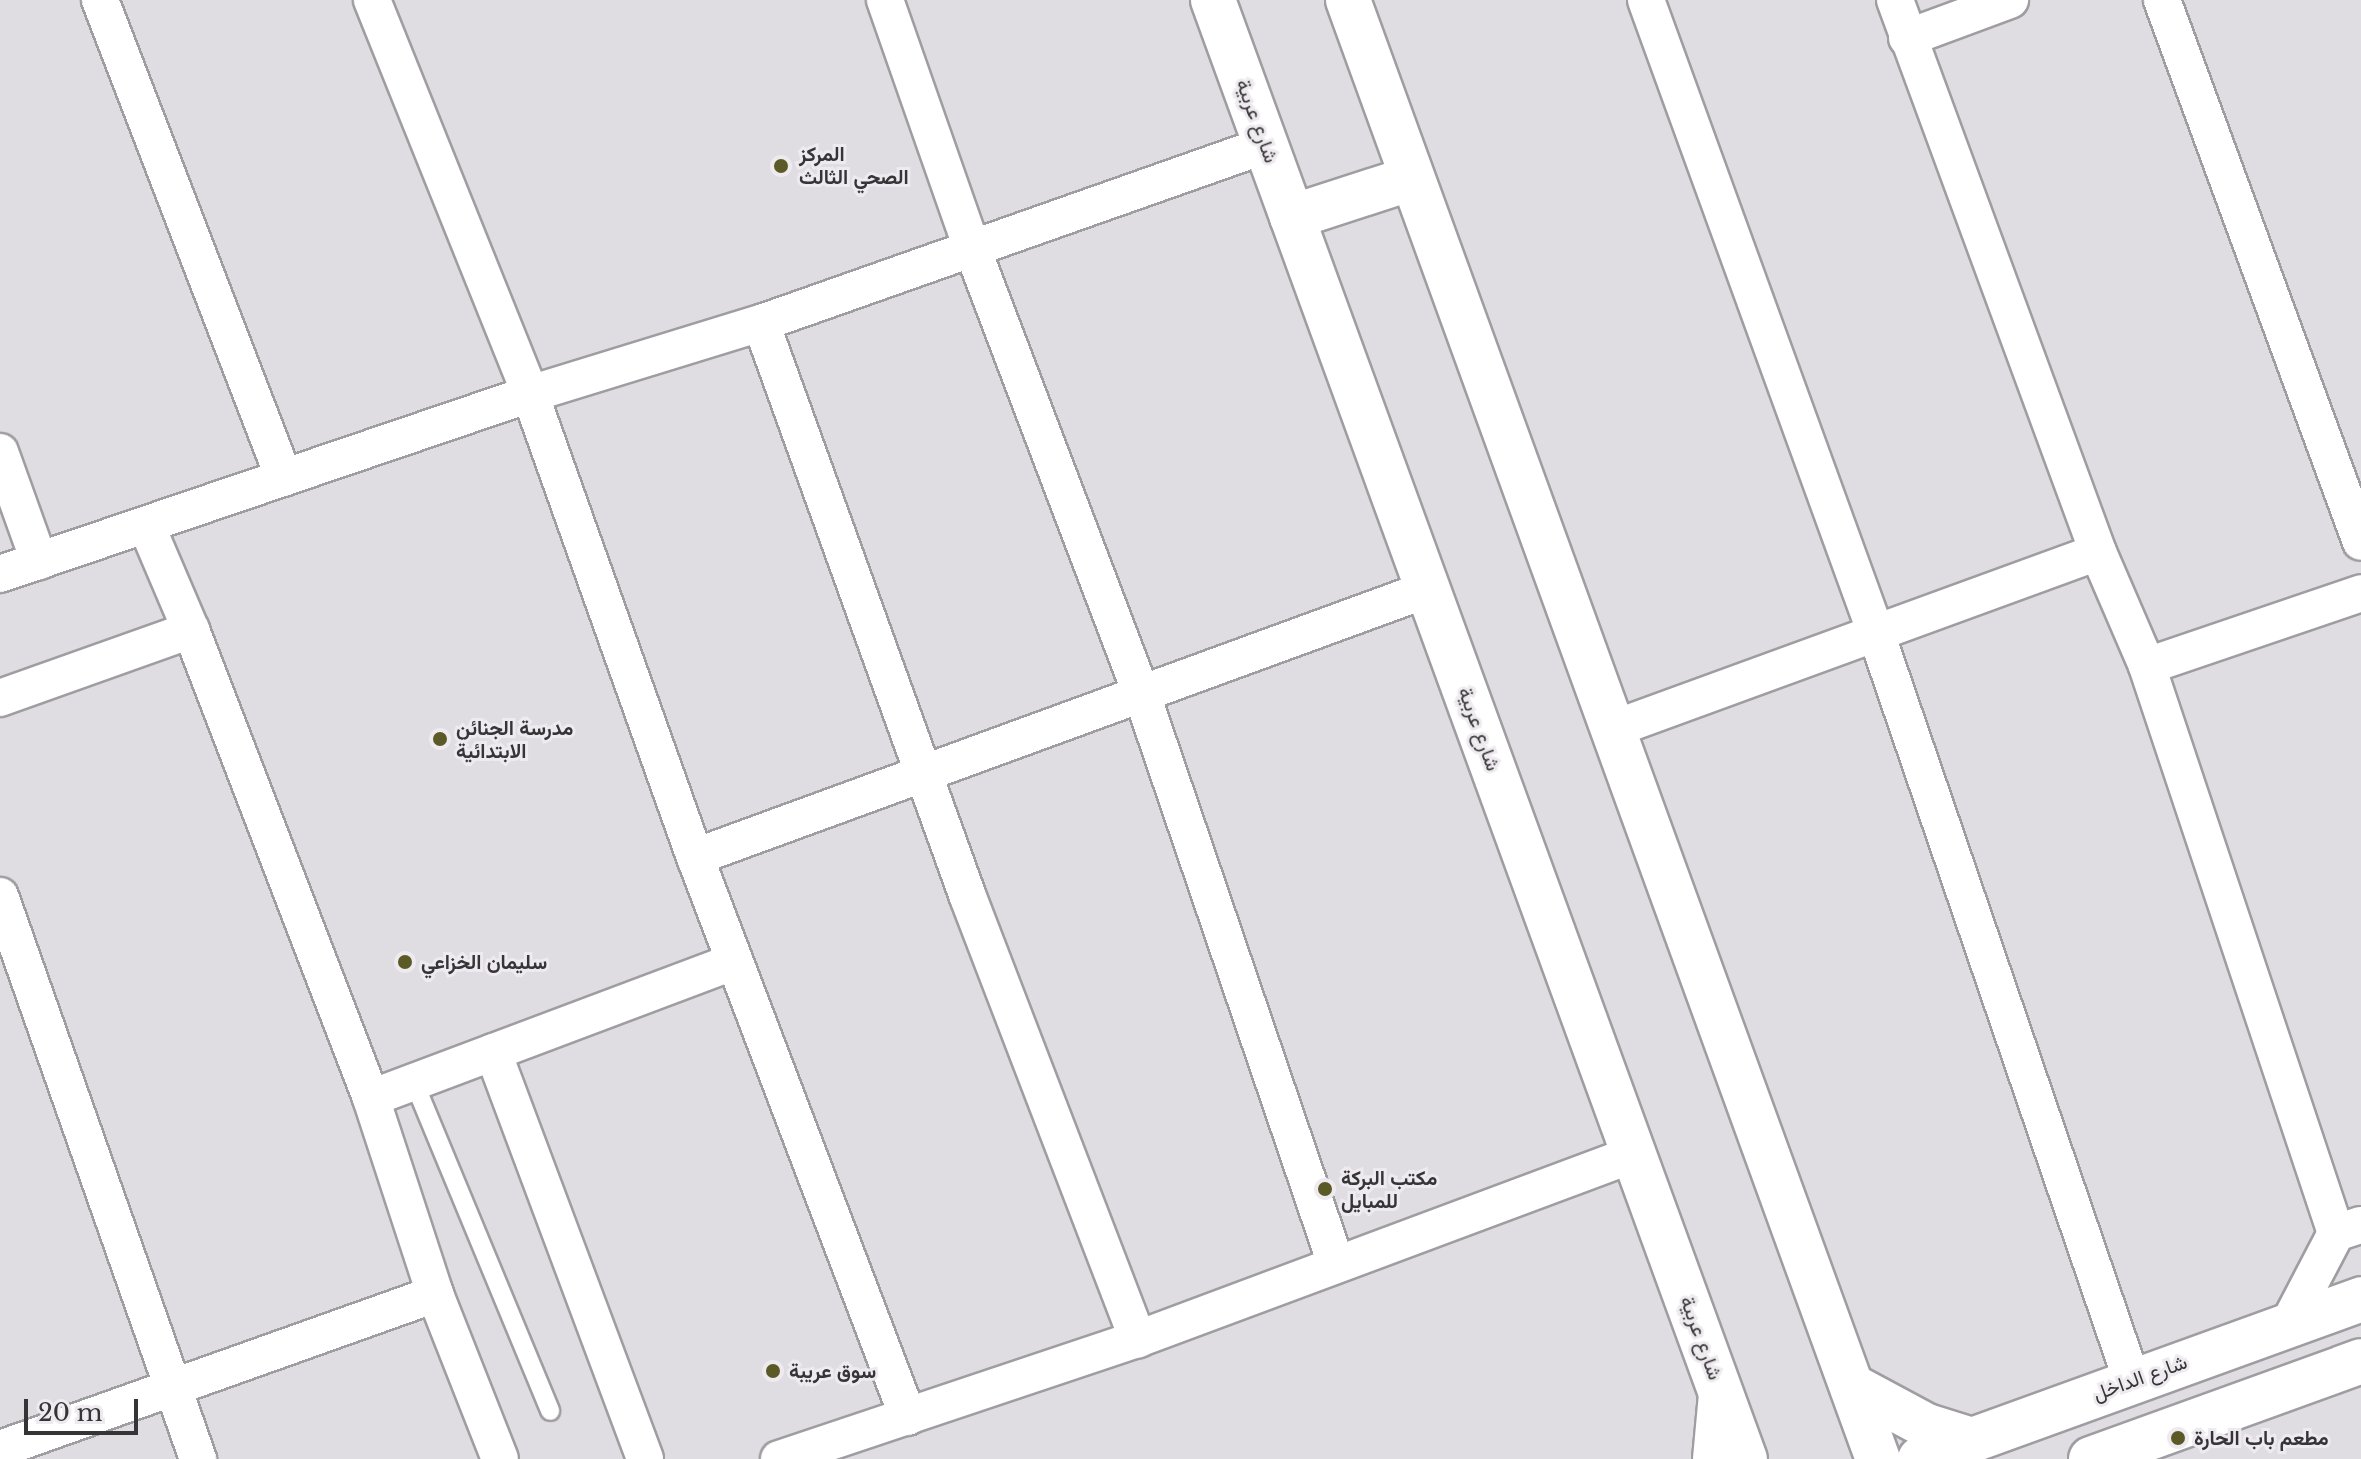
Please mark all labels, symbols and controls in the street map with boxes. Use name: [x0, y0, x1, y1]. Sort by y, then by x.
street label: شارع عربية: [1231, 76, 1283, 166]
place label: المركز الصحي الثالث: [799, 142, 909, 189]
marker: المركز الصحي الثالث: [770, 155, 792, 177]
street label: شارع عربية: [1453, 684, 1505, 774]
place label: مدرسة الجنائن الابتدائية: [456, 716, 573, 763]
marker: مدرسة الجنائن الابتدائية: [431, 730, 449, 748]
place label: سليمان الخزاعي: [421, 950, 547, 974]
marker: سليمان الخزاعي: [396, 953, 414, 971]
place label: مكتب البركة للمبايل: [1341, 1166, 1437, 1213]
marker: مكتب البركة للمبايل: [1316, 1180, 1334, 1198]
street label: شارع عربية: [1675, 1293, 1727, 1383]
street label: شارع الداخل: [2090, 1350, 2190, 1406]
place label: سوق عريبة: [789, 1359, 876, 1383]
marker: سوق عريبة: [764, 1362, 782, 1380]
scale bar: [28, 1383, 142, 1433]
text: 20 m: [38, 1398, 103, 1427]
place label: مطعم باب الحارة: [2194, 1426, 2329, 1450]
marker: مطعم باب الحارة: [2169, 1429, 2187, 1447]

